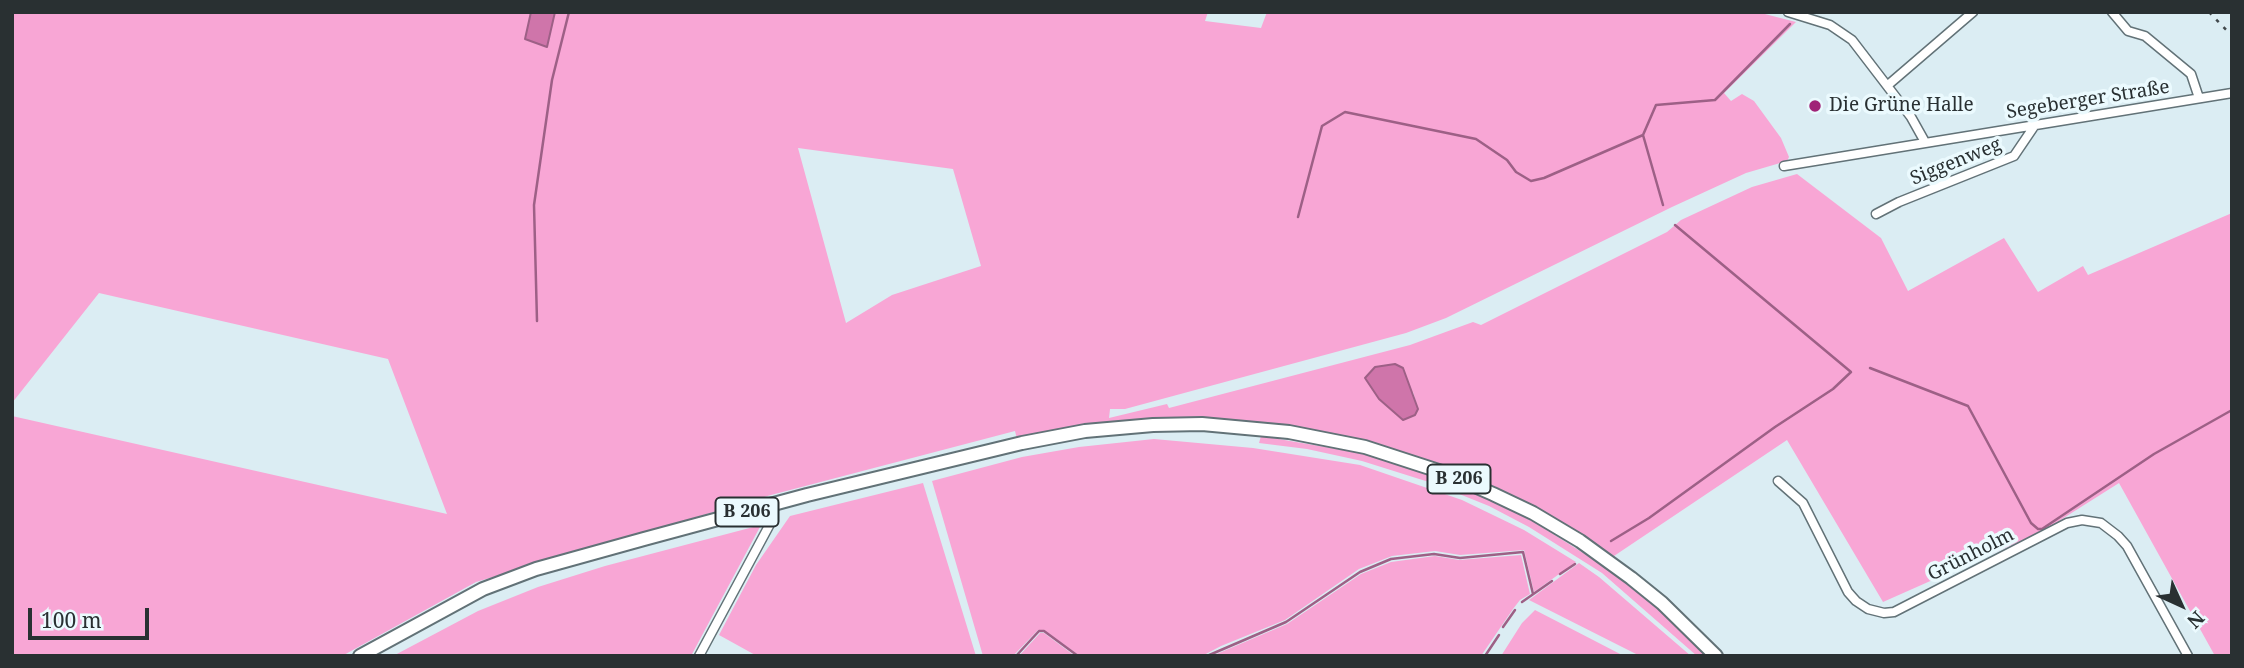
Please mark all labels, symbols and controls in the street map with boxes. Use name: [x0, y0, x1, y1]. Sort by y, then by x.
street label: Segeberger Straße: [2005, 76, 2171, 124]
place label: Die Grüne Halle: [1829, 95, 1974, 117]
marker: Die Grüne Halle: [1807, 98, 1823, 114]
street label: Siggenweg: [1907, 133, 2005, 191]
road number: B 206: [1428, 464, 1490, 494]
road number: B 206: [716, 498, 778, 526]
street label: Grünholm: [1924, 524, 2018, 586]
north arrow: [2146, 570, 2216, 640]
scale bar: [32, 594, 152, 638]
text: N: [2181, 605, 2210, 634]
text: 100 m: [41, 606, 102, 634]

